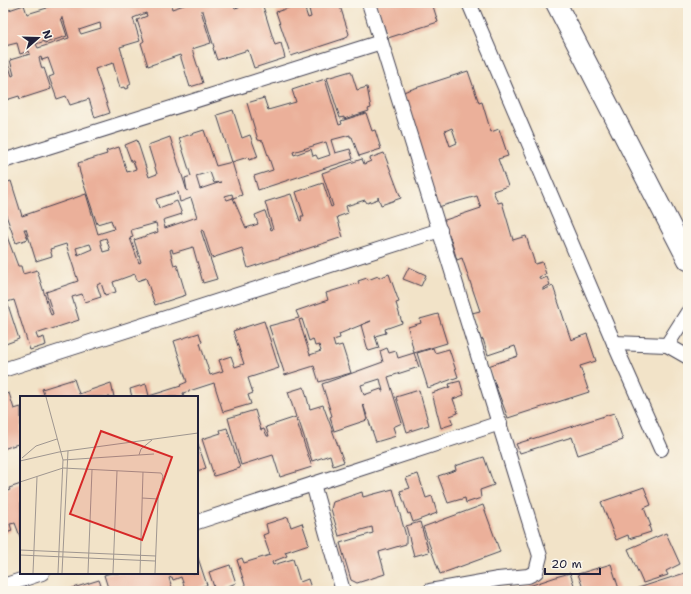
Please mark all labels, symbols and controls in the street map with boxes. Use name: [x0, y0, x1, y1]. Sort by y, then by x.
north arrow: [18, 18, 58, 58]
text: N: [38, 28, 56, 42]
inset map: [20, 396, 198, 574]
scale bar: [545, 550, 600, 576]
text: 20 m: [551, 556, 582, 572]

